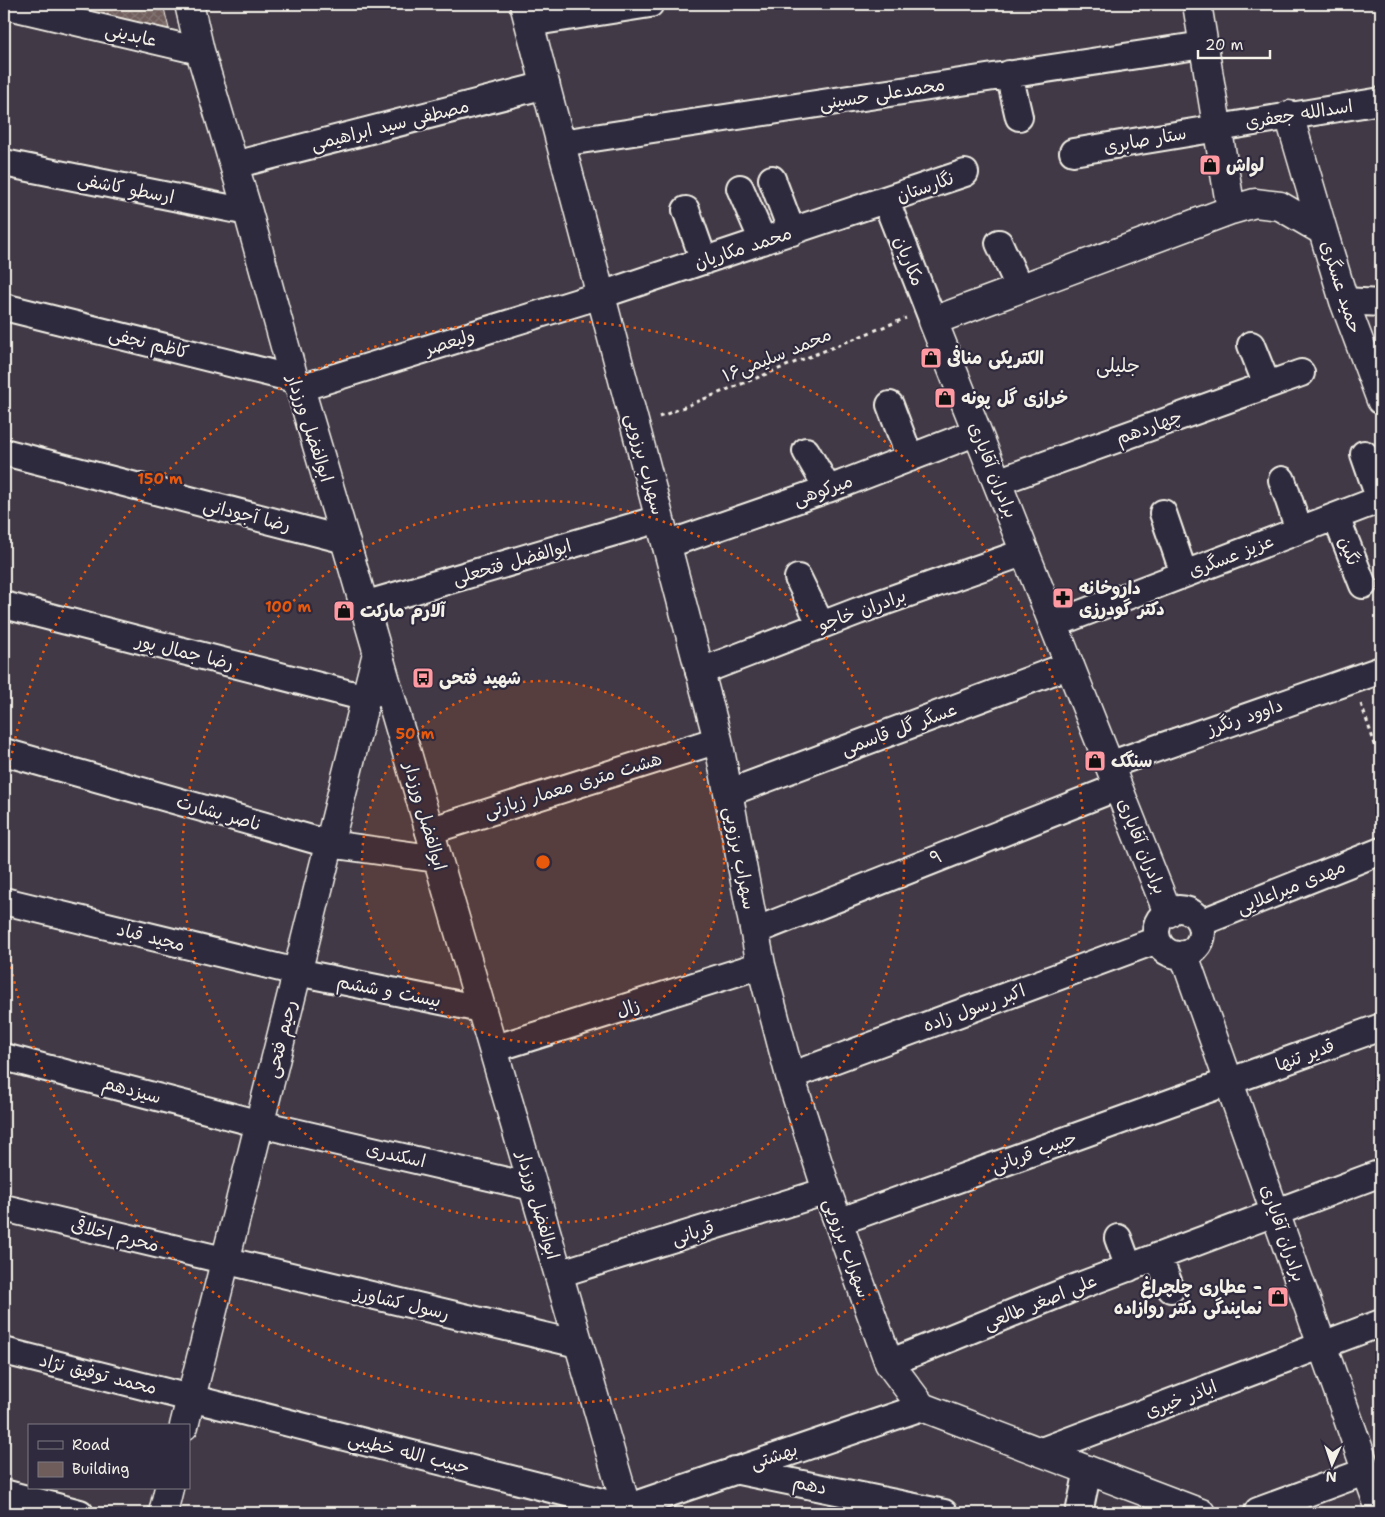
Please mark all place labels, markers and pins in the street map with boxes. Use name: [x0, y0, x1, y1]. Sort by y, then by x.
shop icon: لواش: [1198, 153, 1222, 177]
place label: لواش: [1226, 153, 1264, 177]
place label: الکتریکی منافی: [947, 345, 1044, 370]
shop icon: الکتریکی منافی: [919, 346, 943, 370]
shop icon: خرازی گل پونه: [933, 386, 957, 410]
place label: خرازی گل پونه: [961, 386, 1068, 410]
place label: داروخانه دکتر گودرزی: [1079, 576, 1165, 621]
pharmacy icon: داروخانه دکتر گودرزی: [1051, 586, 1075, 610]
shop icon: آلارم مارکت: [332, 599, 356, 623]
place label: آلارم مارکت: [360, 599, 447, 625]
bus stop icon: شهید فتحی: [411, 666, 435, 690]
place label: شهید فتحی: [439, 666, 521, 690]
shop icon: سنگک: [1083, 749, 1107, 773]
place label: سنگک: [1111, 749, 1152, 773]
centre of rings: [534, 853, 552, 871]
place label: عطاری چلچراغ - نمایندگی دکتر روازاده: [1114, 1275, 1262, 1320]
shop icon: عطاری چلچراغ - نمایندگی دکتر روازاده: [1266, 1285, 1290, 1309]

